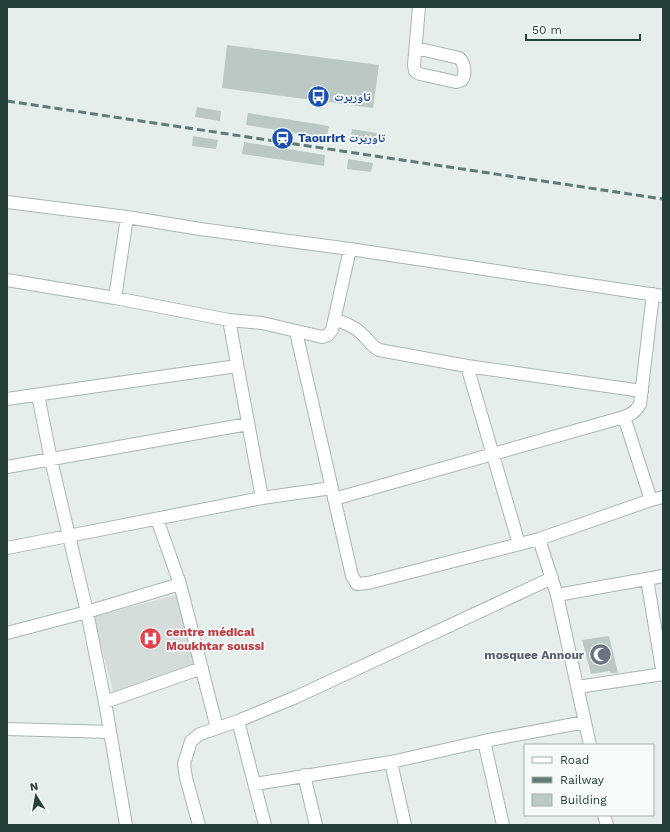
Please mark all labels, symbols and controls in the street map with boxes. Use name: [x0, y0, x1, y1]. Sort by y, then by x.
scale bar: [526, 16, 640, 42]
text: 50 m: [532, 23, 562, 37]
bus stop icon: تاوريرت: [305, 84, 331, 110]
place label: تاوريرت: [334, 90, 371, 104]
station icon: Taourirt تاوريرت: [270, 125, 296, 151]
place label: Taourirt تاوريرت: [298, 131, 386, 145]
place label: centre médical Moukhtar soussi: [166, 625, 264, 653]
hospital icon: centre médical Moukhtar soussi: [137, 626, 163, 652]
mosque icon: mosquee Annour: [587, 642, 613, 668]
place label: mosquee Annour: [484, 648, 585, 662]
legend: [524, 744, 654, 816]
text: Road: [560, 753, 589, 767]
text: Railway: [560, 773, 605, 787]
north arrow: [16, 776, 56, 816]
text: N: [29, 780, 39, 794]
text: Building: [560, 793, 607, 807]

